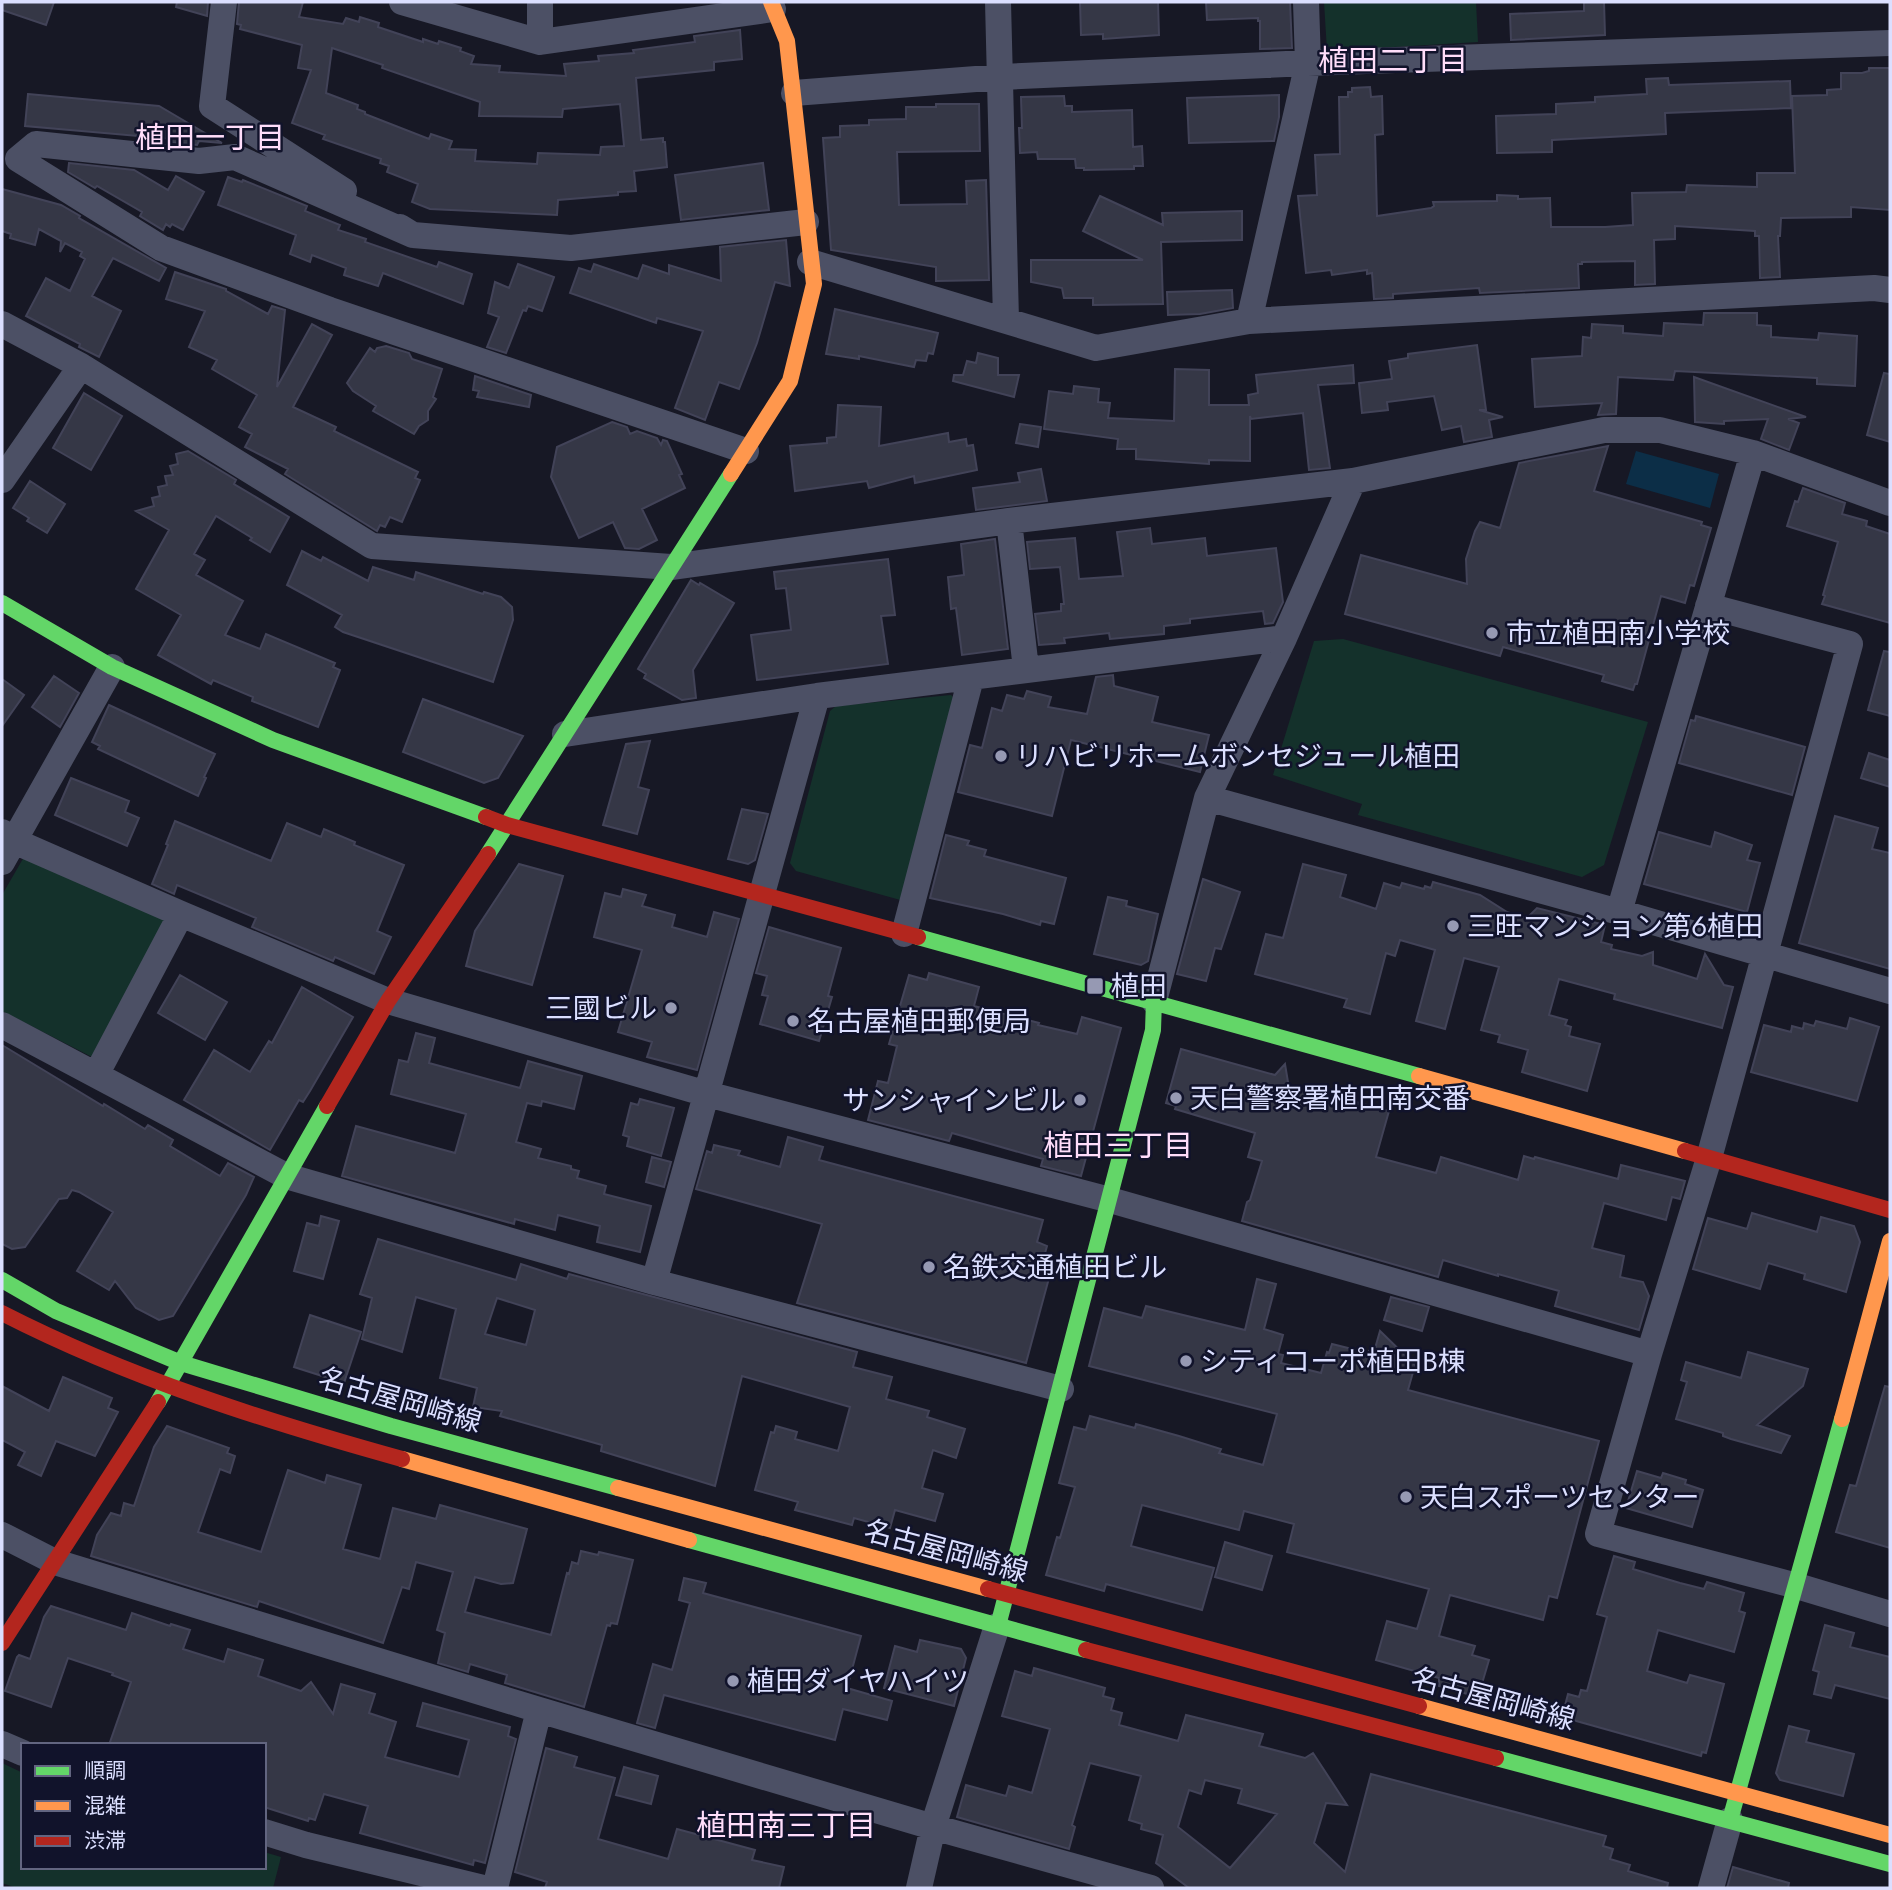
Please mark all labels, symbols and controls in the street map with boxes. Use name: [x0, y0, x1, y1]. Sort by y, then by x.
district label: 植田二丁目: [1318, 39, 1468, 82]
district label: 植田一丁目: [135, 116, 285, 159]
place label: 市立植田南小学校: [1506, 613, 1730, 654]
marker: 市立植田南小学校: [1484, 625, 1500, 641]
place label: リハビリホームボンセジュール植田: [1015, 736, 1460, 777]
marker: リハビリホームボンセジュール植田: [993, 748, 1009, 764]
place label: 三旺マンション第６植田: [1467, 906, 1763, 947]
marker: 三旺マンション第６植田: [1445, 918, 1461, 934]
place label: 植田: [1111, 966, 1167, 1007]
marker: 植田: [1085, 976, 1105, 996]
place label: 三國ビル: [545, 988, 657, 1029]
marker: 三國ビル: [663, 1000, 679, 1016]
place label: 名古屋植田郵便局: [807, 1001, 1031, 1042]
marker: 名古屋植田郵便局: [785, 1013, 801, 1029]
place label: 天白警察署植田南交番: [1190, 1078, 1470, 1119]
place label: サンシャインビル: [842, 1080, 1066, 1121]
marker: 天白警察署植田南交番: [1168, 1090, 1184, 1106]
marker: サンシャインビル: [1072, 1092, 1088, 1108]
district label: 植田三丁目: [1043, 1124, 1193, 1167]
place label: 名鉄交通植田ビル: [943, 1247, 1167, 1288]
marker: 名鉄交通植田ビル: [921, 1259, 937, 1275]
place label: シティコーポ植田B棟: [1200, 1341, 1466, 1382]
marker: シティコーポ植田B棟: [1178, 1353, 1194, 1369]
street label: 名古屋岡崎線: [314, 1357, 486, 1443]
place label: 天白スポーツセンター: [1420, 1477, 1699, 1518]
marker: 天白スポーツセンター: [1398, 1489, 1414, 1505]
street label: 名古屋岡崎線: [860, 1509, 1032, 1593]
street label: 名古屋岡崎線: [1407, 1657, 1579, 1741]
place label: 植田ダイヤハイツ: [747, 1661, 969, 1702]
marker: 植田ダイヤハイツ: [725, 1673, 741, 1689]
legend: [21, 1743, 266, 1869]
text: 順調: [84, 1756, 126, 1786]
text: 混雑: [84, 1791, 126, 1821]
district label: 植田南三丁目: [696, 1804, 876, 1847]
text: 渋滞: [84, 1826, 126, 1856]

